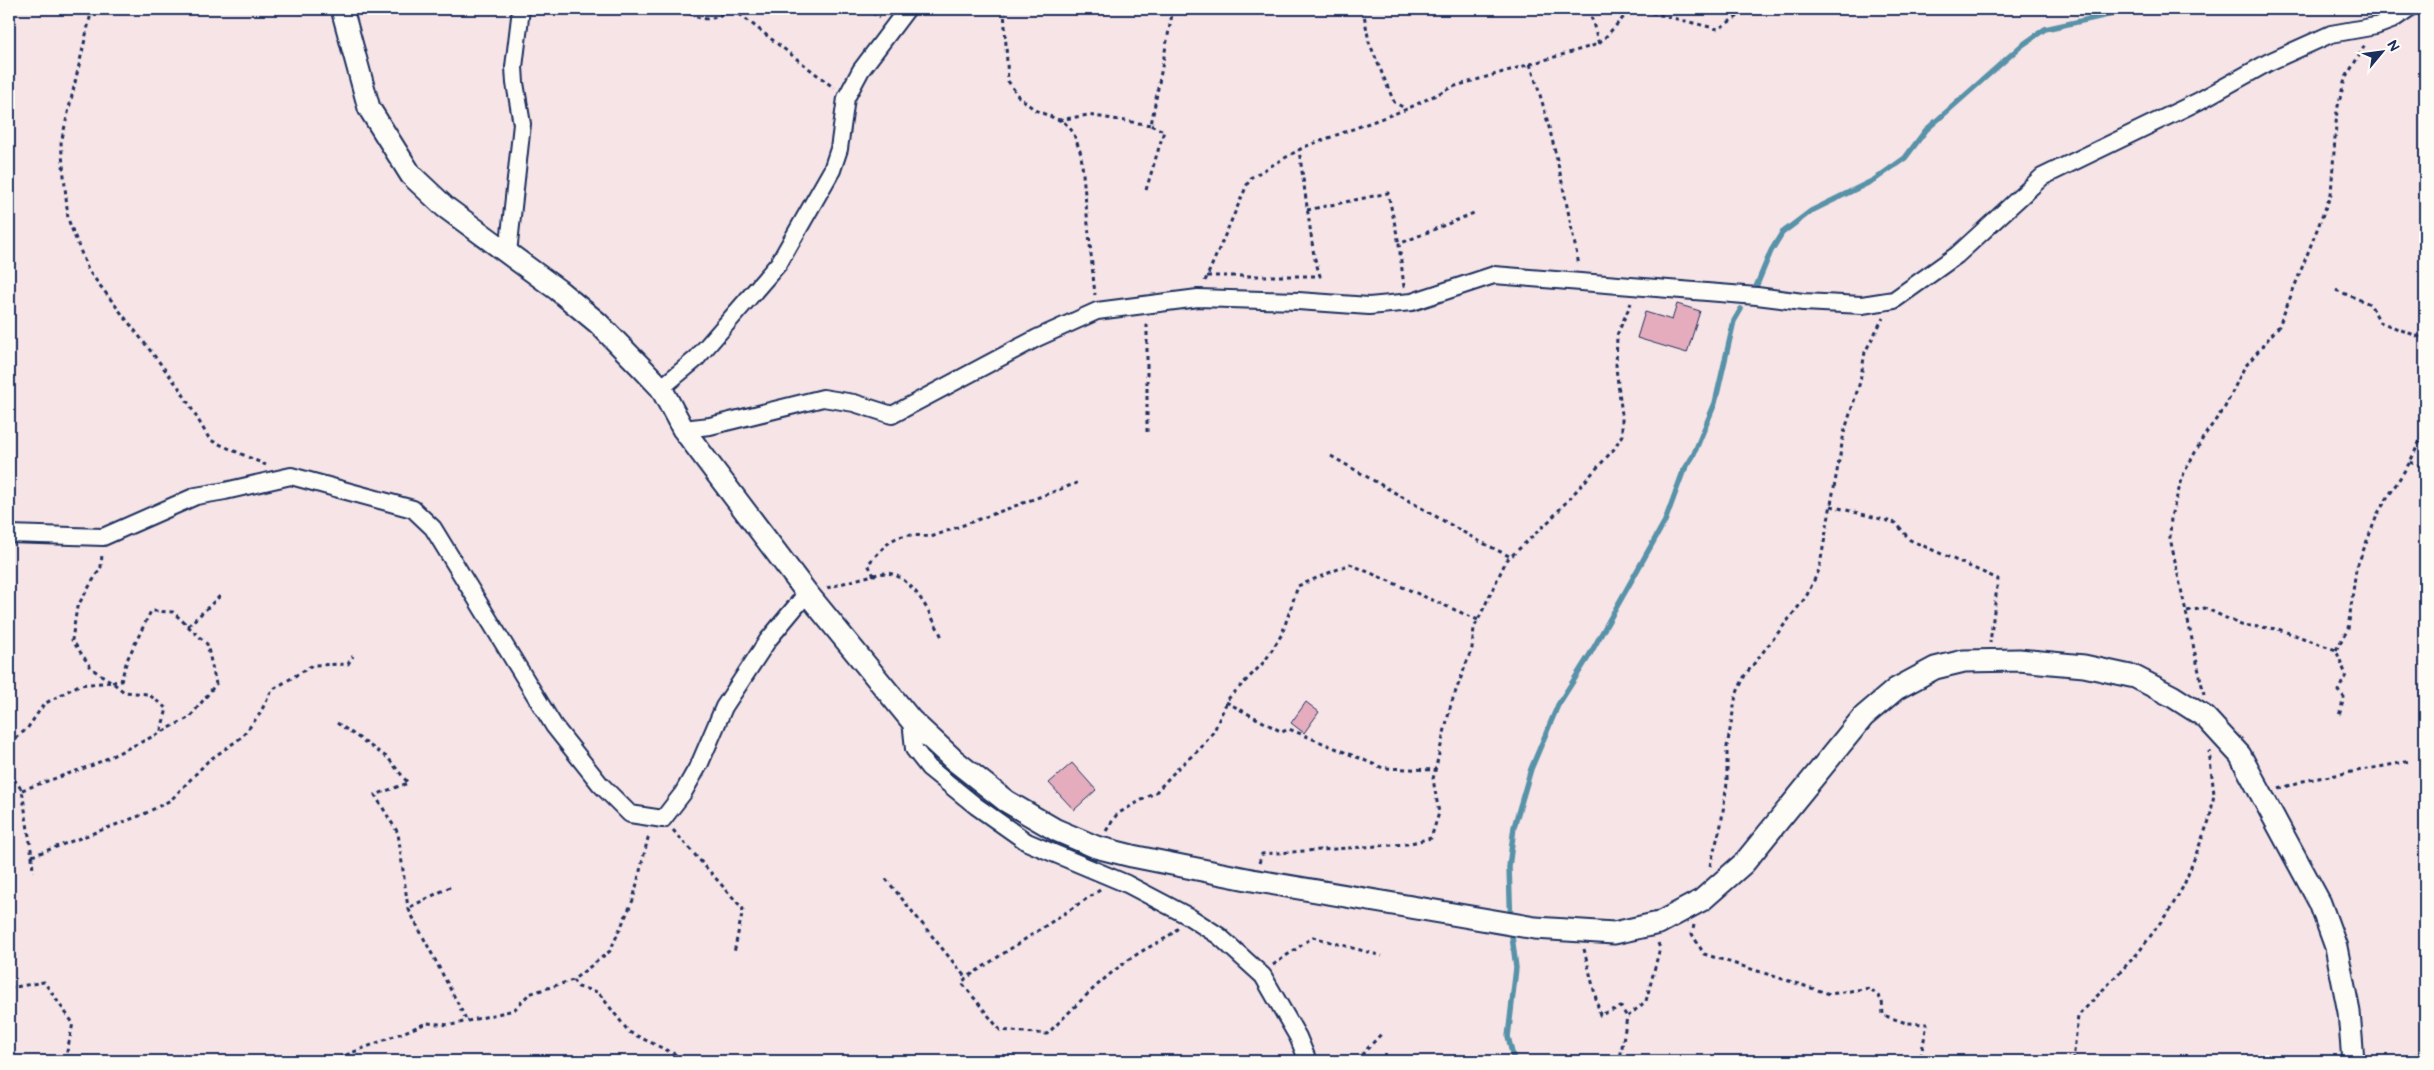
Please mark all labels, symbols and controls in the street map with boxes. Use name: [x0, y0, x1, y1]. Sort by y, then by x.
north arrow: [2356, 28, 2406, 78]
text: N: [2383, 37, 2403, 55]

